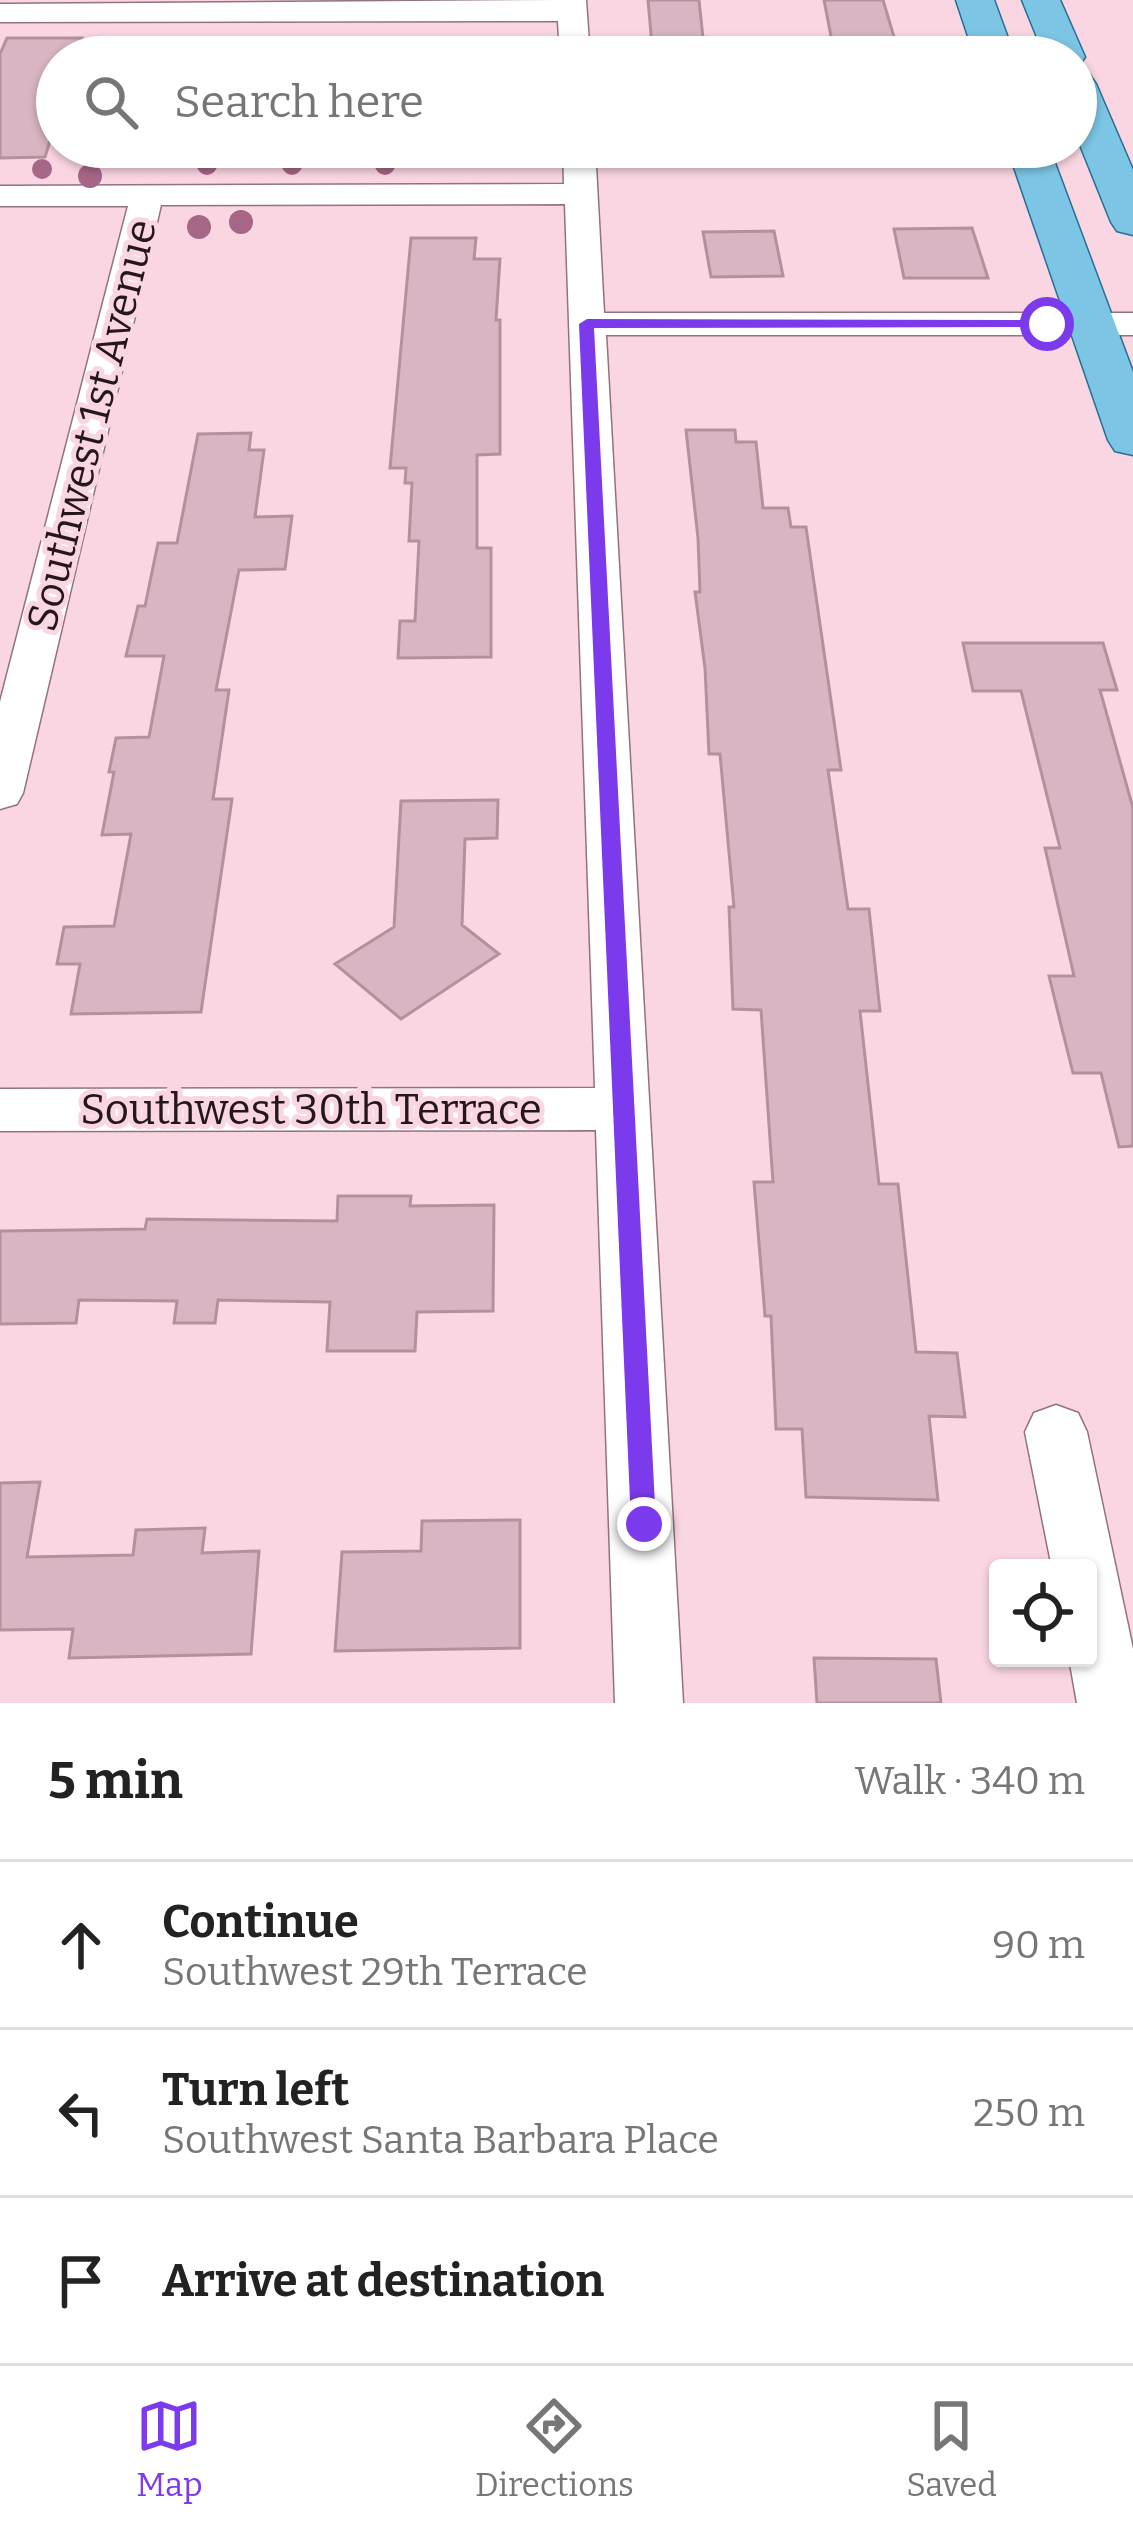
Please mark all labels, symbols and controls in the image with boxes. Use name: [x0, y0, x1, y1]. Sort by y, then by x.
search box: [36, 36, 1097, 168]
icon: search: [78, 69, 144, 135]
text: Search here: [174, 75, 424, 129]
street label: Southwest 1st Avenue: [17, 214, 167, 636]
route start: [1020, 297, 1074, 351]
street label: Southwest 30th Terrace: [80, 1085, 542, 1135]
route end: [617, 1497, 671, 1551]
map controls: [989, 1559, 1097, 1667]
button: locate: [989, 1559, 1097, 1667]
text: 5 min: [48, 1750, 183, 1812]
text: Walk · 340 m: [855, 1758, 1085, 1804]
text: Continue: [162, 1895, 359, 1949]
icon: ahead: [48, 1912, 114, 1978]
text: 90 m: [992, 1922, 1085, 1968]
text: Southwest 29th Terrace: [162, 1949, 588, 1995]
text: Turn left: [162, 2063, 349, 2117]
icon: left: [48, 2080, 114, 2146]
text: 250 m: [973, 2090, 1085, 2136]
text: Southwest Santa Barbara Place: [162, 2117, 719, 2163]
icon: arrive: [48, 2248, 114, 2314]
text: Arrive at destination: [162, 2254, 604, 2308]
tab: Map: [136, 2393, 203, 2505]
tab: Directions: [475, 2393, 634, 2505]
tab: Saved: [906, 2393, 997, 2505]

